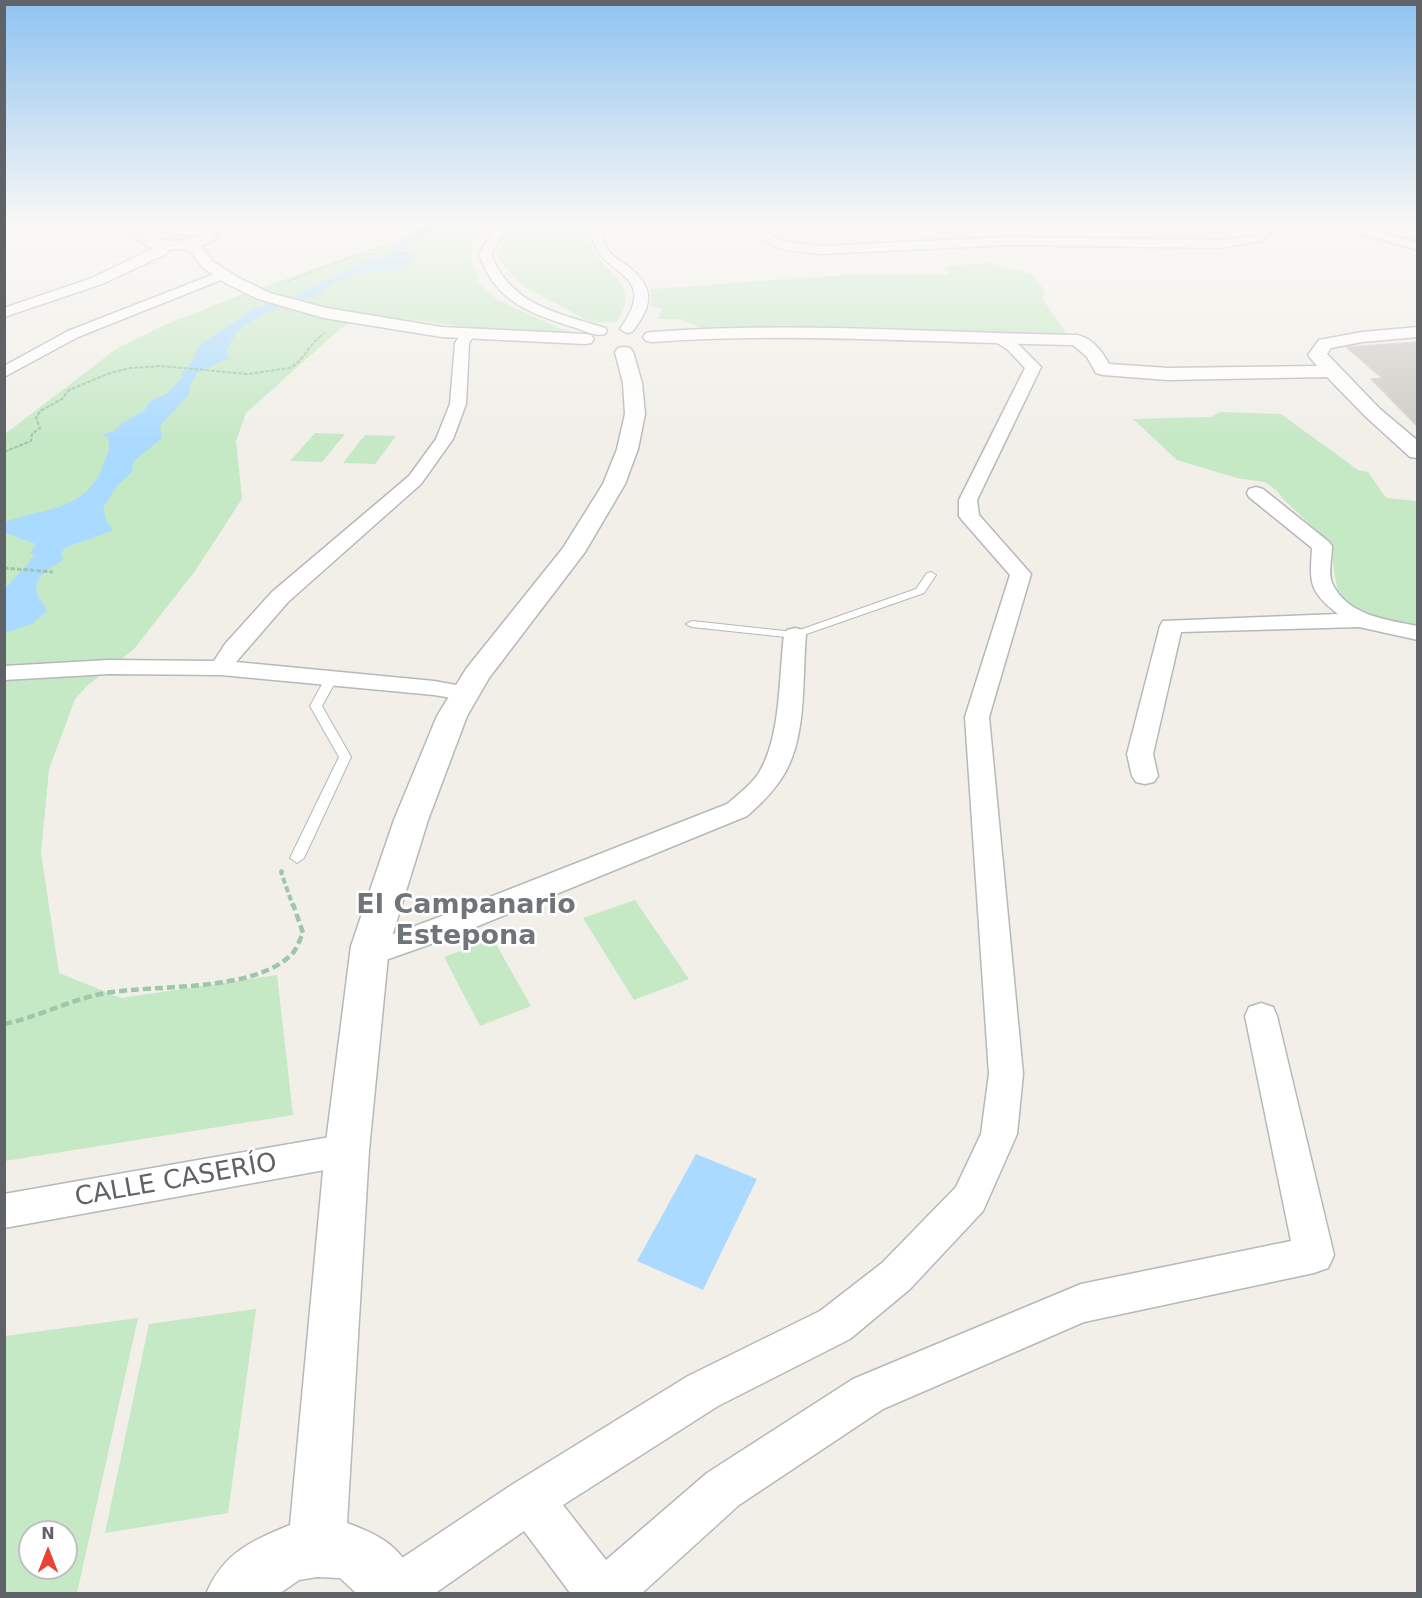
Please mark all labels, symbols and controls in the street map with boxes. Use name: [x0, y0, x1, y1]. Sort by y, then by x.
district label: El Campanario Estepona: [356, 890, 576, 953]
street label: CALLE CASERÍO: [73, 1148, 279, 1214]
north arrow: [18, 1520, 78, 1580]
text: N: [41, 1524, 55, 1543]

